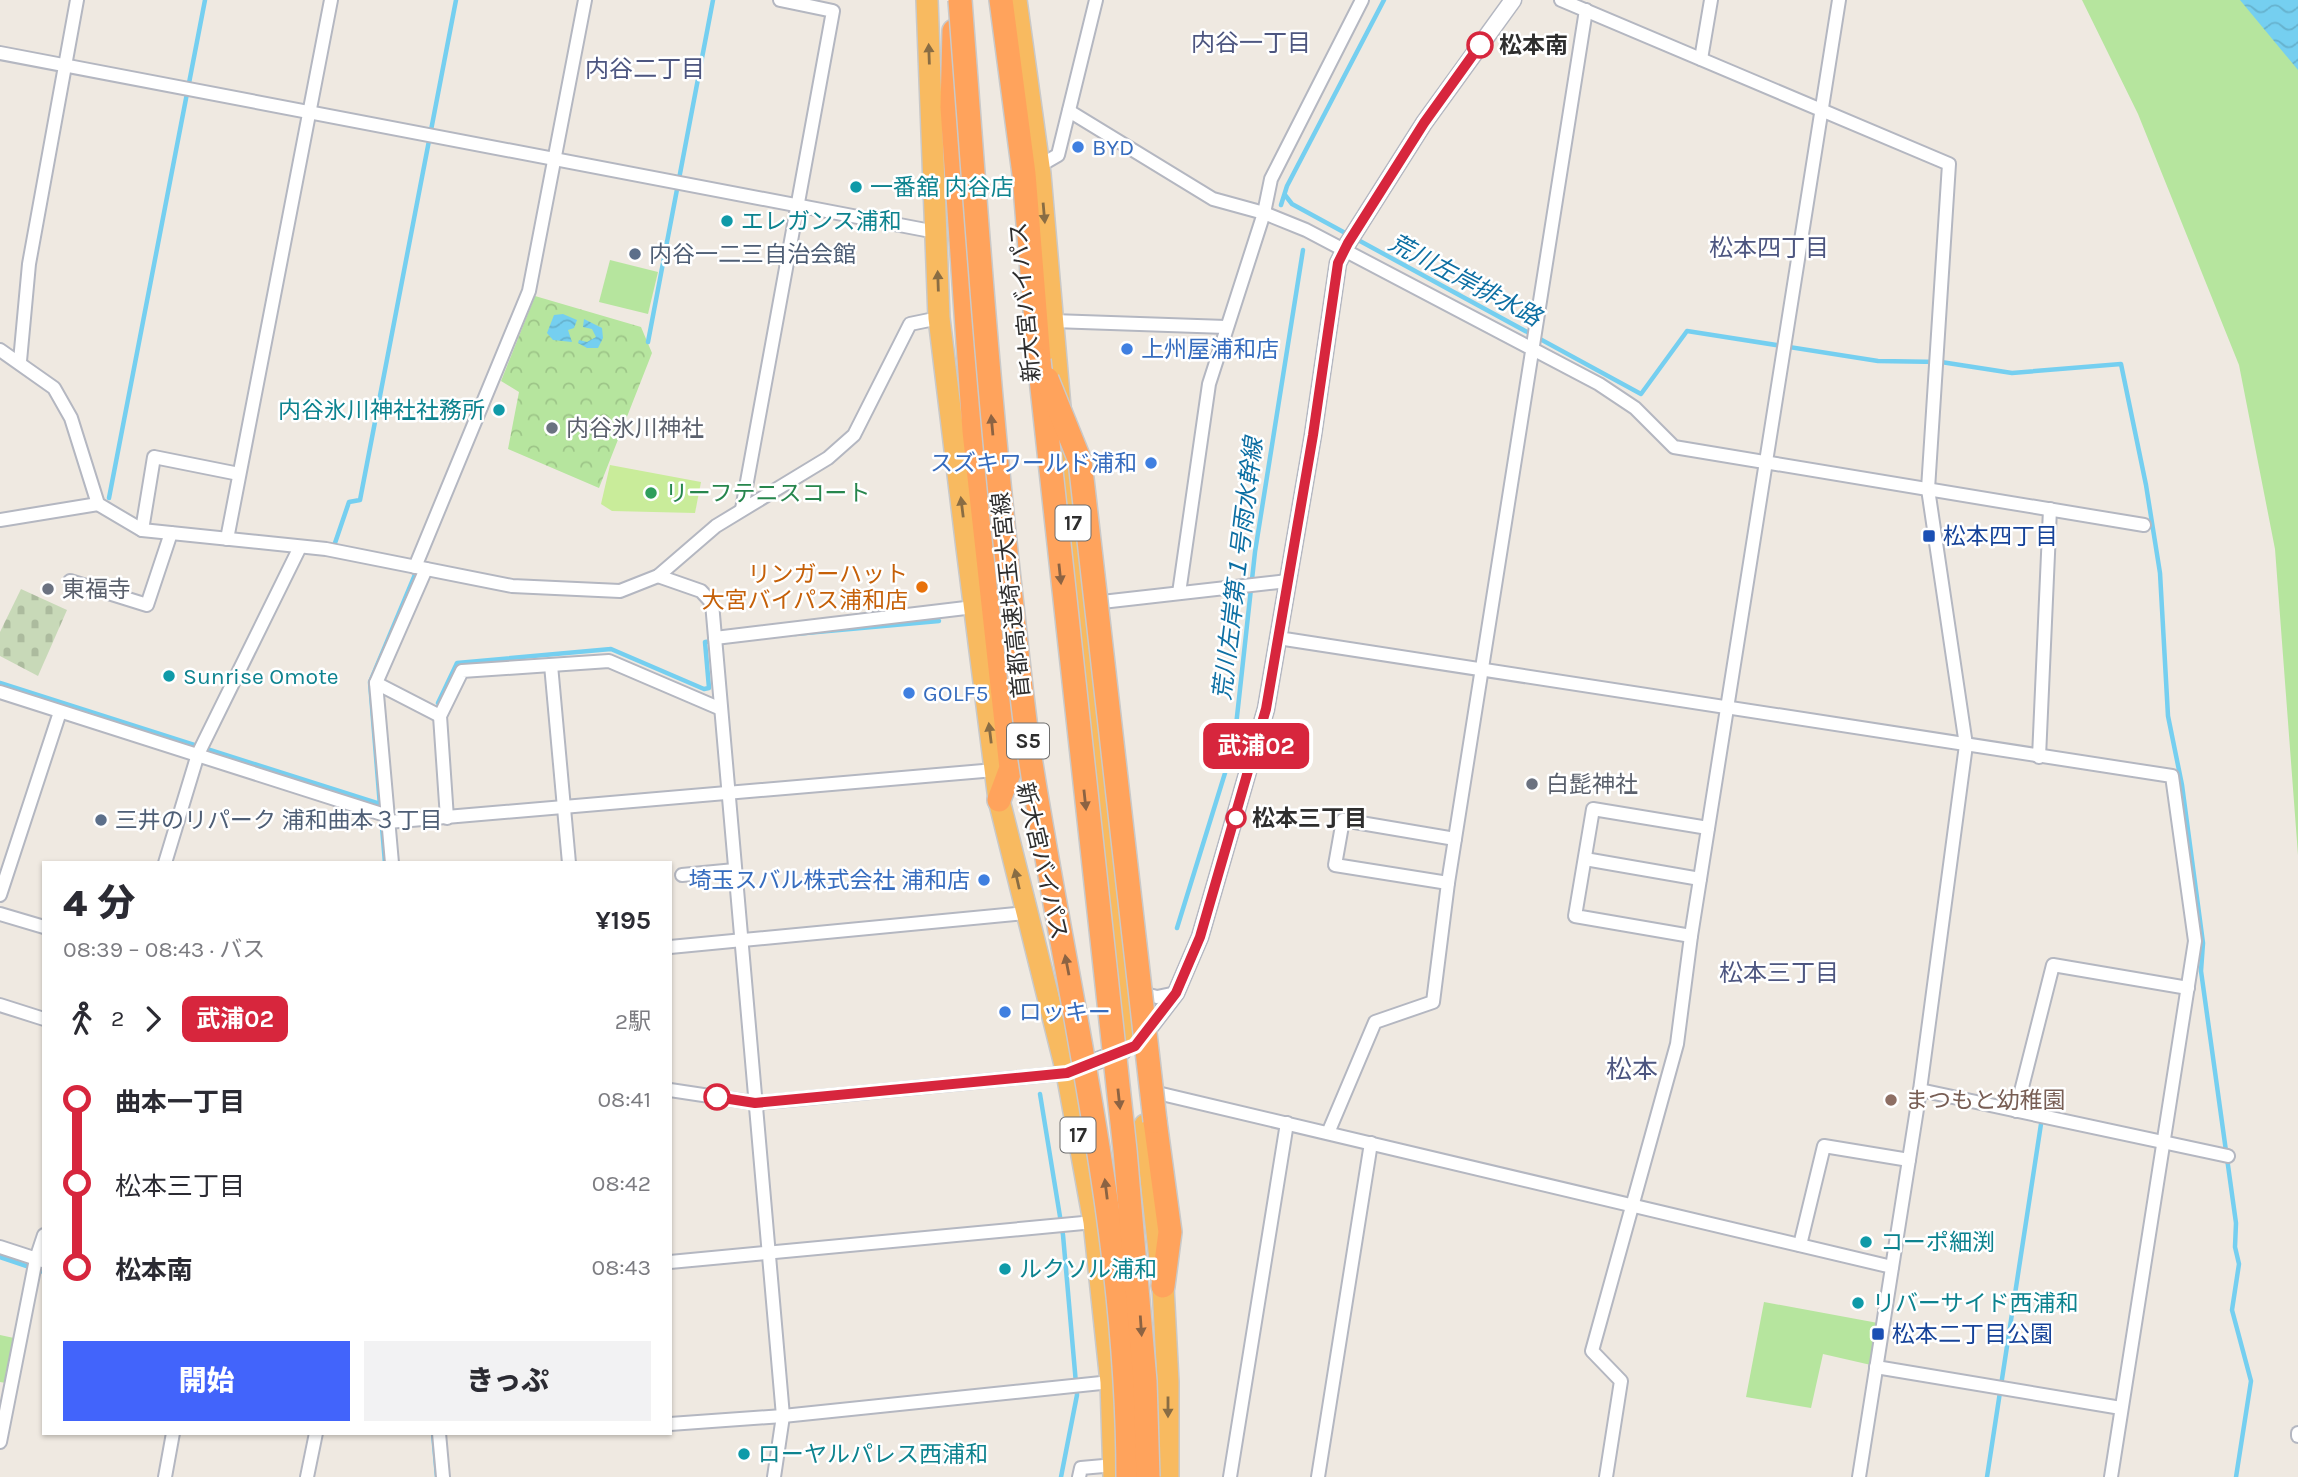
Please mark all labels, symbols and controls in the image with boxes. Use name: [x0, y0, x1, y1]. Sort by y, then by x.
district label: 内谷一丁目: [1191, 29, 1311, 57]
marker: 松本南: [1467, 32, 1493, 58]
place label: 松本南: [1499, 32, 1568, 59]
one-way arrow: [923, 42, 934, 64]
district label: 内谷二丁目: [585, 55, 705, 83]
place label: BYD: [1092, 134, 1134, 161]
marker: BYD: [1070, 139, 1086, 155]
place label: 一番舘 内谷店: [870, 174, 1013, 201]
marker: 一番舘 内谷店: [848, 179, 864, 195]
one-way arrow: [1039, 203, 1050, 225]
place label: エレガンス浦和: [741, 208, 902, 235]
marker: エレガンス浦和: [719, 213, 735, 229]
street label: 新大宮バイパス: [1005, 221, 1045, 383]
water label: 荒川左岸排水路: [1384, 228, 1548, 333]
district label: 松本四丁目: [1709, 234, 1829, 262]
place label: 内谷一二三自治会館: [649, 241, 856, 268]
marker: 内谷一二三自治会館: [627, 246, 643, 262]
one-way arrow: [932, 270, 943, 292]
place label: 上州屋浦和店: [1141, 336, 1279, 363]
marker: 上州屋浦和店: [1119, 341, 1135, 357]
place label: 内谷氷川神社社務所: [278, 397, 485, 424]
marker: 内谷氷川神社社務所: [491, 402, 507, 418]
one-way arrow: [986, 413, 997, 435]
place label: 内谷氷川神社: [566, 415, 704, 442]
marker: 内谷氷川神社: [544, 420, 560, 436]
water label: 荒川左岸第１号雨水幹線: [1208, 433, 1268, 702]
place label: スズキワールド浦和: [930, 450, 1137, 477]
marker: スズキワールド浦和: [1143, 455, 1159, 471]
place label: リーフテニスコート: [665, 480, 871, 507]
marker: リーフテニスコート: [643, 485, 659, 501]
street label: 首都高速埼玉大宮線: [987, 491, 1035, 699]
one-way arrow: [956, 496, 967, 518]
road number: 17: [1056, 505, 1090, 540]
place label: 松本四丁目: [1943, 523, 2058, 550]
marker: 松本四丁目: [1921, 528, 1937, 544]
place label: リンガーハット 大宮バイパス浦和店: [701, 561, 908, 614]
one-way arrow: [1055, 563, 1066, 585]
place label: 東福寺: [62, 576, 131, 603]
marker: リンガーハット 大宮バイパス浦和店: [914, 579, 930, 595]
marker: 東福寺: [40, 581, 56, 597]
place label: Sunrise Omote: [183, 663, 339, 690]
marker: Sunrise Omote: [161, 668, 177, 684]
place label: GOLF5: [923, 680, 988, 707]
marker: GOLF5: [901, 685, 917, 701]
one-way arrow: [985, 722, 996, 744]
line badge: 武浦02: [1207, 723, 1305, 769]
road number: S5: [1007, 724, 1049, 758]
text: 武浦02: [1217, 732, 1295, 760]
place label: 白髭神社: [1546, 771, 1638, 798]
marker: 白髭神社: [1524, 776, 1540, 792]
street label: 新大宮バイパス: [1011, 780, 1073, 942]
one-way arrow: [1080, 789, 1091, 811]
place label: 松本三丁目: [1252, 805, 1367, 832]
place label: 三井のリパーク 浦和曲本３丁目: [115, 807, 442, 834]
marker: 松本三丁目: [1226, 808, 1246, 828]
marker: 三井のリパーク 浦和曲本３丁目: [93, 812, 109, 828]
place label: 埼玉スバル株式会社 浦和店: [689, 867, 970, 894]
one-way arrow: [1012, 868, 1023, 890]
marker: 埼玉スバル株式会社 浦和店: [976, 872, 992, 888]
text: 4 分: [63, 881, 135, 926]
text: ¥195: [595, 905, 651, 936]
text: 08:39 – 08:43 · バス: [63, 936, 265, 963]
one-way arrow: [1061, 954, 1072, 976]
district label: 松本三丁目: [1719, 959, 1839, 987]
place label: ロッキー: [1019, 999, 1111, 1026]
icon: walk: [63, 1000, 101, 1038]
icon: forward: [134, 1000, 172, 1038]
marker: ロッキー: [997, 1004, 1013, 1020]
text: 2: [111, 1005, 124, 1032]
text: 武浦02: [196, 1005, 274, 1033]
text: 2駅: [615, 1008, 651, 1035]
district label: 松本: [1606, 1054, 1658, 1085]
unlabelled marker: [704, 1084, 730, 1110]
text: 08:41: [597, 1086, 651, 1113]
text: 曲本一丁目: [115, 1087, 245, 1118]
place label: まつもと幼稚園: [1905, 1087, 2066, 1114]
one-way arrow: [1114, 1088, 1125, 1110]
marker: まつもと幼稚園: [1883, 1092, 1899, 1108]
road number: 17: [1060, 1118, 1096, 1152]
text: 08:42: [592, 1170, 651, 1197]
text: 松本三丁目: [115, 1171, 245, 1202]
one-way arrow: [1100, 1178, 1111, 1200]
place label: コーポ細渕: [1880, 1229, 1995, 1256]
marker: コーポ細渕: [1858, 1234, 1874, 1250]
text: 08:43: [591, 1254, 651, 1281]
text: 松本南: [115, 1255, 193, 1286]
place label: ルクソル浦和: [1019, 1256, 1157, 1283]
marker: ルクソル浦和: [997, 1261, 1013, 1277]
place label: リバーサイド西浦和: [1872, 1290, 2079, 1317]
marker: リバーサイド西浦和: [1850, 1295, 1866, 1311]
one-way arrow: [1136, 1315, 1147, 1337]
place label: 松本二丁目公園: [1892, 1321, 2053, 1348]
marker: 松本二丁目公園: [1870, 1326, 1886, 1342]
button: 開始: [63, 1341, 350, 1421]
button: きっぷ: [364, 1341, 651, 1421]
one-way arrow: [1162, 1396, 1174, 1418]
place label: ローヤルパレス西浦和: [758, 1441, 988, 1468]
marker: ローヤルパレス西浦和: [736, 1446, 752, 1462]

